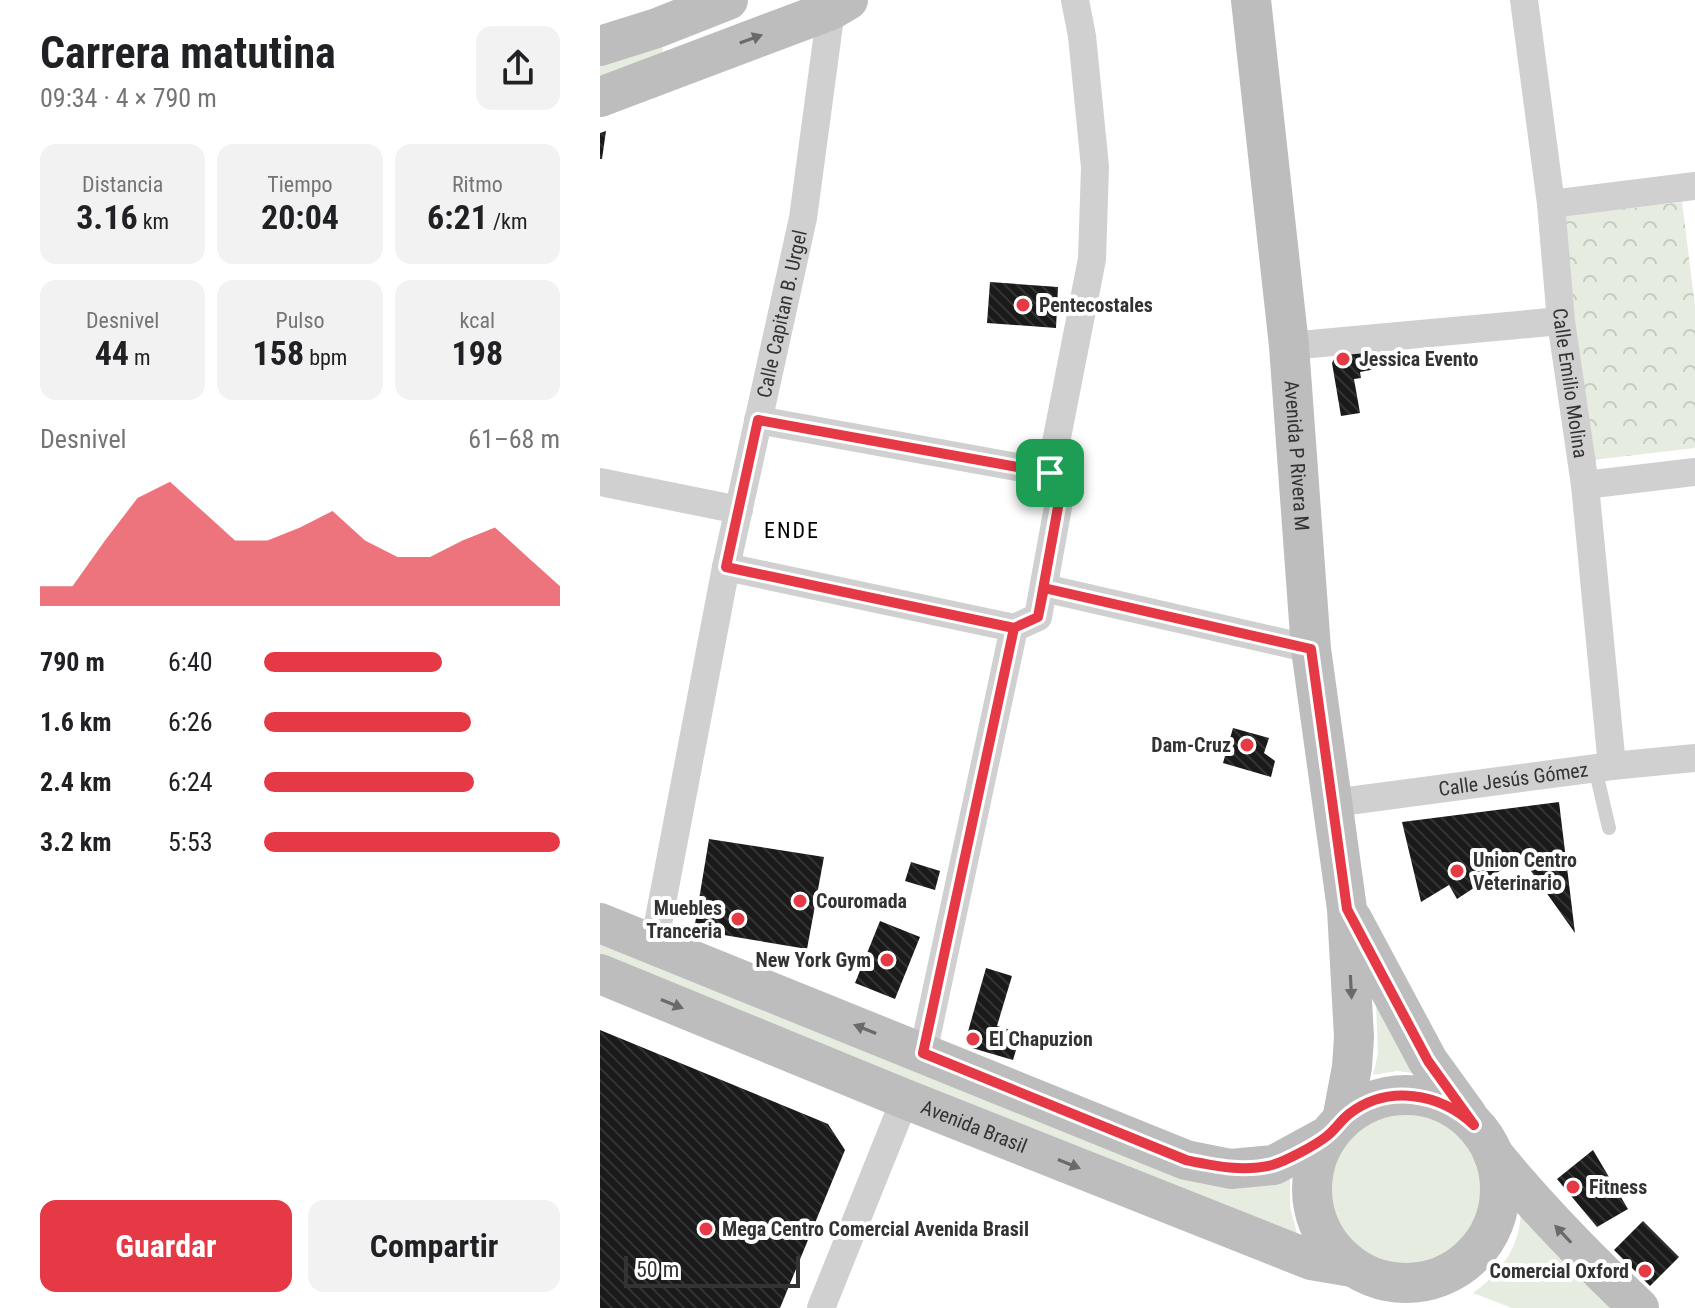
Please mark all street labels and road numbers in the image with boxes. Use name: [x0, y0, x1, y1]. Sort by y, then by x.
street label: Calle Capitan B. Urgel: [752, 228, 812, 400]
street label: Calle Emilio Molina: [1548, 307, 1593, 460]
street label: Avenida P Rivera M: [1280, 379, 1314, 532]
street label: Calle Jesús Gómez: [1437, 757, 1590, 801]
street label: Avenida Brasil: [918, 1095, 1031, 1158]

